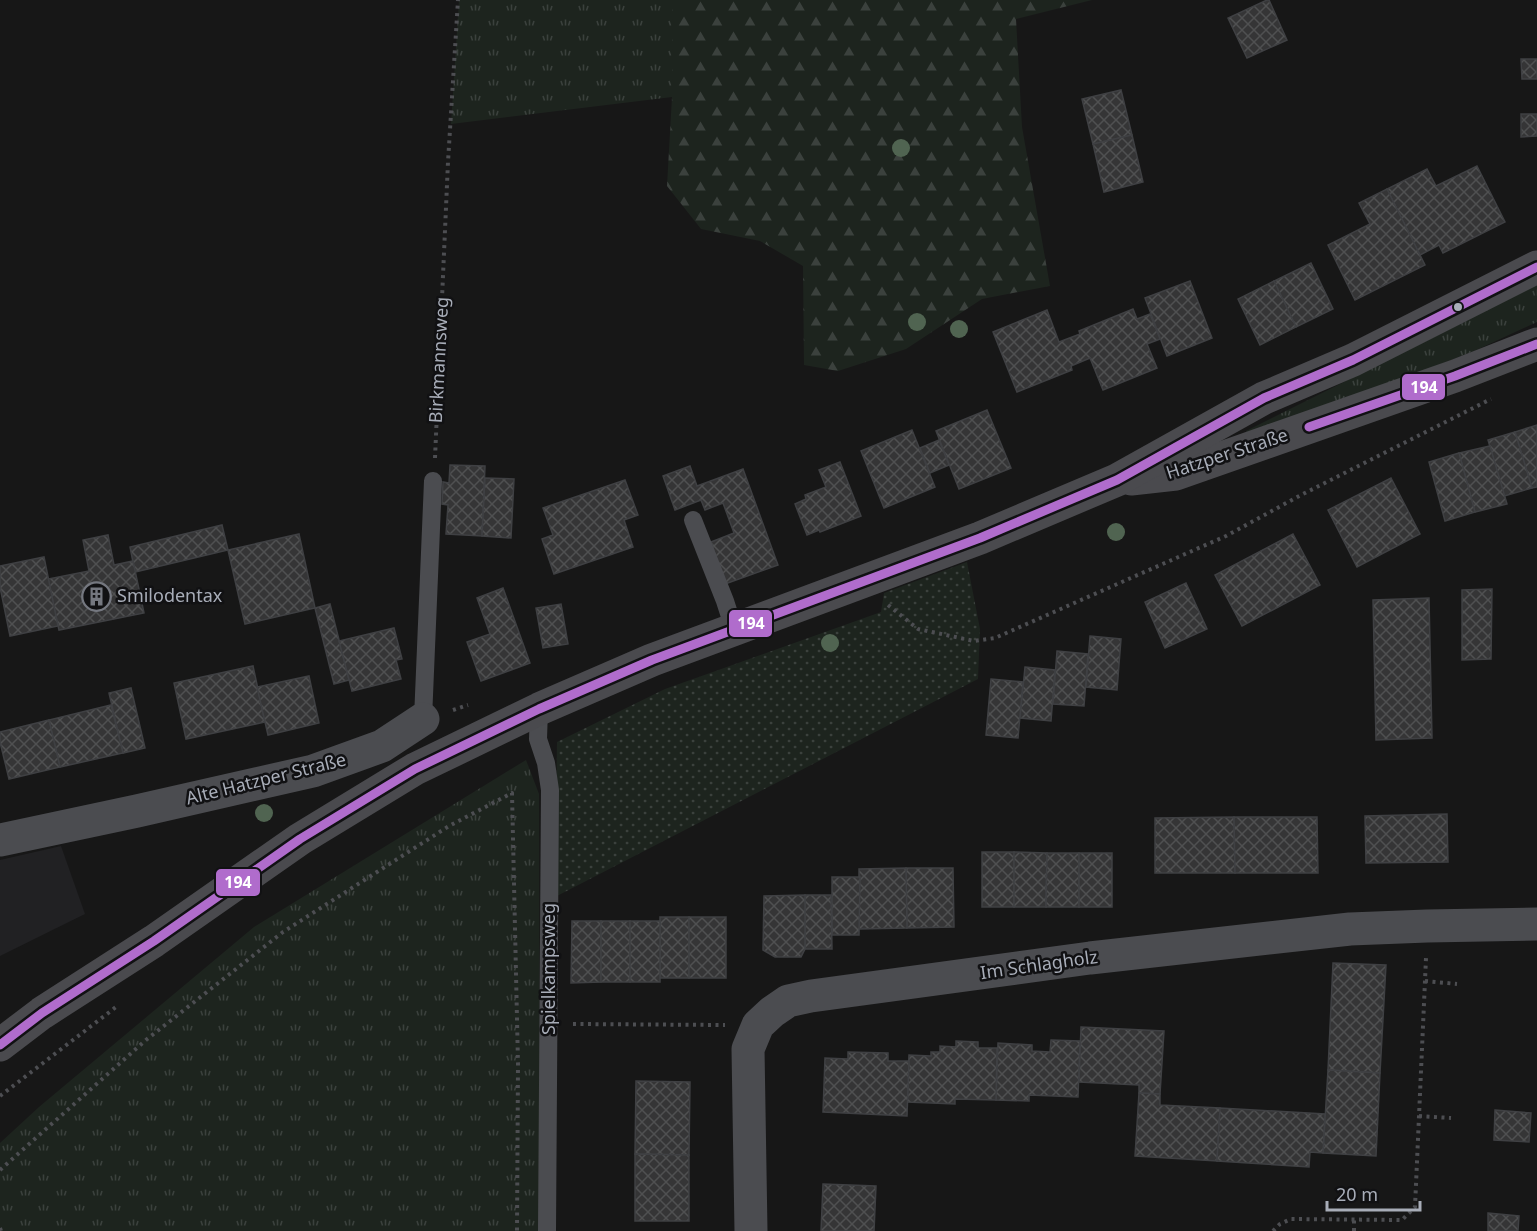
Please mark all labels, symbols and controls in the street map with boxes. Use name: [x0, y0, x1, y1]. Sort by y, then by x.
street label: Birkmannsweg: [423, 296, 453, 424]
unlabelled marker: [1452, 301, 1464, 313]
line badge: 194: [1401, 373, 1446, 401]
text: 194: [1410, 376, 1438, 398]
street label: Hatzper Straße: [1163, 422, 1291, 484]
building icon: Smilodentax: [80, 580, 112, 612]
place label: Smilodentax: [117, 583, 223, 607]
line badge: 194: [728, 609, 773, 638]
text: 194: [737, 612, 765, 634]
street label: Alte Hatzper Straße: [183, 747, 348, 810]
line badge: 194: [215, 868, 261, 897]
text: 194: [224, 871, 252, 893]
street label: Spielkampsweg: [536, 903, 560, 1035]
street label: Im Schlagholz: [979, 944, 1099, 984]
scale bar: [1327, 1174, 1420, 1212]
text: 20 m: [1336, 1182, 1378, 1206]

